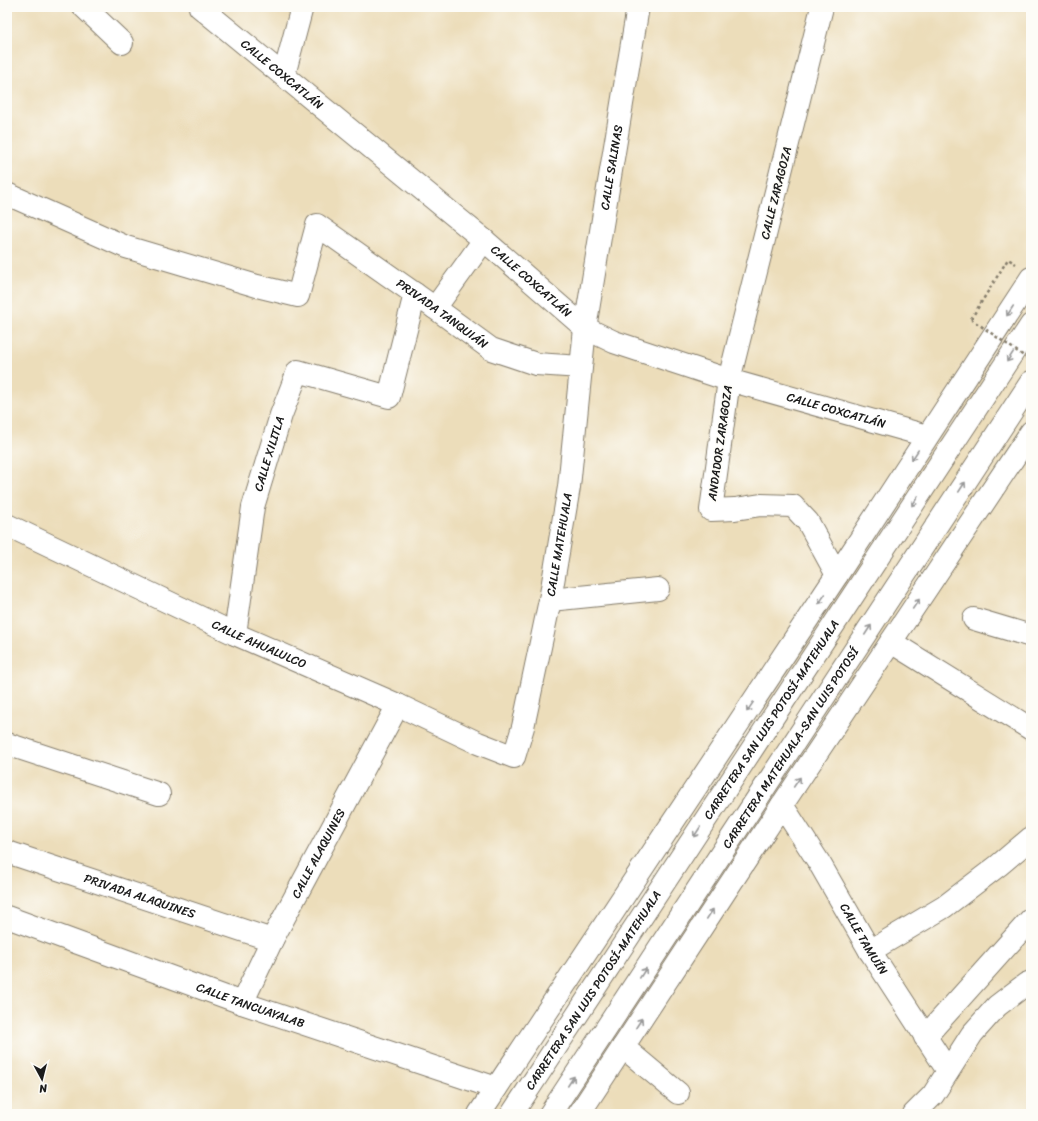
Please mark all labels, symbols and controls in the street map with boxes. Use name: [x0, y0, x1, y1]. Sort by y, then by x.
street label: CALLE COXCATLÁN: [235, 33, 329, 116]
street label: CALLE SALINAS: [594, 123, 629, 212]
street label: CALLE ZARAGOZA: [754, 144, 798, 242]
street label: CALLE COXCATLÁN: [485, 239, 577, 323]
street label: PRIVADA TANQUIÁN: [391, 273, 493, 355]
one-way arrow: [1005, 305, 1013, 317]
one-way arrow: [1005, 351, 1013, 363]
street label: ANDADOR ZARAGOZA: [701, 384, 739, 503]
street label: CALLE COXCATLÁN: [784, 386, 889, 435]
street label: CALLE XILITLA: [247, 413, 291, 494]
one-way arrow: [911, 449, 920, 460]
one-way arrow: [958, 481, 967, 492]
street label: CALLE MATEHUALA: [540, 491, 579, 598]
one-way arrow: [911, 495, 919, 506]
one-way arrow: [817, 593, 825, 605]
one-way arrow: [912, 599, 920, 610]
street label: CALLE AHUALULCO: [208, 613, 310, 675]
street label: CARRETERA SAN LUIS POTOSÍ-MATEHUALA: [698, 615, 845, 824]
one-way arrow: [864, 625, 872, 636]
street label: CARRETERA MATEHUALA-SAN LUIS POTOSÍ: [716, 642, 866, 853]
one-way arrow: [746, 701, 754, 712]
one-way arrow: [793, 777, 801, 788]
street label: CALLE ALAQUINES: [285, 804, 352, 902]
one-way arrow: [693, 826, 701, 838]
street label: PRIVADA ALAQUINES: [81, 867, 199, 925]
street label: CARRETERA SAN LUIS POTOSÍ-MATEHUALA: [519, 886, 667, 1095]
street label: CALLE TAMUÍN: [834, 899, 894, 980]
one-way arrow: [707, 908, 715, 920]
one-way arrow: [639, 967, 647, 979]
street label: CALLE TANCUAYALAB: [193, 976, 308, 1034]
one-way arrow: [635, 1018, 643, 1029]
north arrow: [22, 1059, 62, 1099]
one-way arrow: [567, 1076, 575, 1087]
text: N: [38, 1078, 49, 1098]

